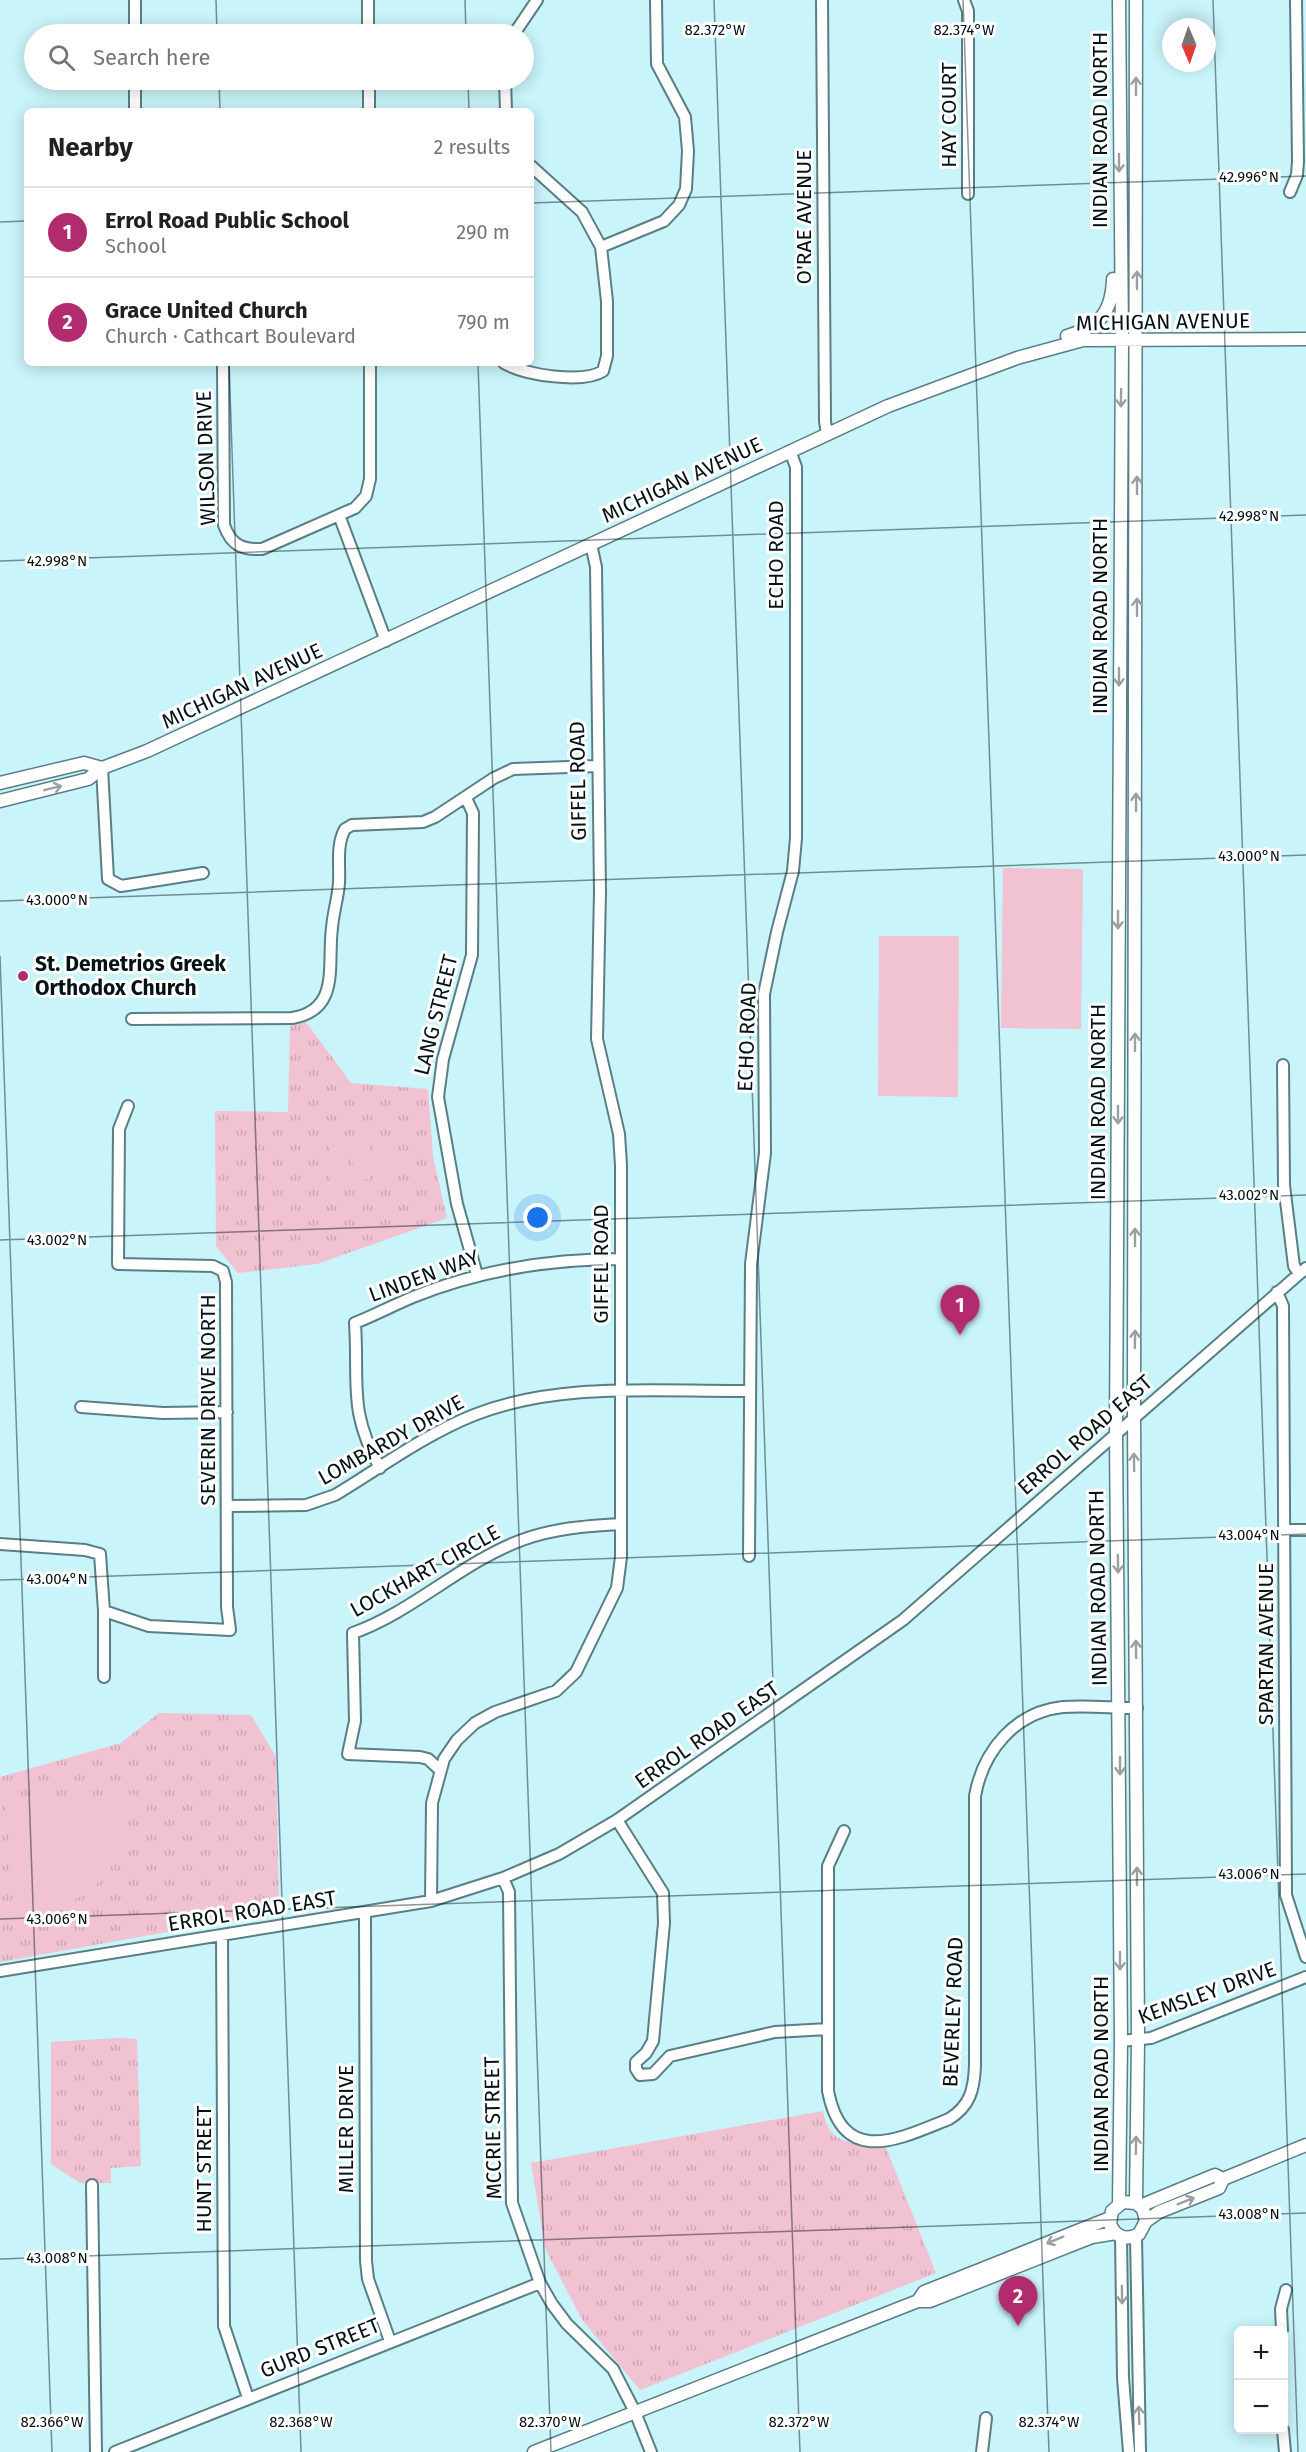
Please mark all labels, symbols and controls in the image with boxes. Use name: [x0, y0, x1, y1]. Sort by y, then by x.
north arrow: [1162, 18, 1216, 72]
text: 82.372°W: [685, 21, 746, 39]
text: 82.374°W: [934, 21, 995, 39]
search box: [24, 24, 534, 90]
street label: INDIAN ROAD NORTH: [1087, 32, 1113, 228]
icon: search: [45, 41, 78, 74]
text: Search here: [93, 44, 211, 71]
street label: HAY COURT: [936, 62, 962, 168]
one-way arrow: [1130, 76, 1142, 96]
text: Nearby: [48, 132, 133, 163]
text: 2 results: [433, 135, 510, 159]
street label: O'RAE AVENUE: [791, 150, 817, 284]
one-way arrow: [1113, 153, 1125, 173]
text: 42.996°N: [1219, 168, 1279, 186]
text: Errol Road Public School: [105, 207, 349, 234]
text: 1: [63, 220, 72, 244]
text: 290 m: [456, 220, 510, 244]
text: School: [105, 234, 166, 258]
one-way arrow: [1131, 271, 1143, 291]
text: Grace United Church: [105, 297, 308, 324]
street label: MICHIGAN AVENUE: [1076, 307, 1250, 337]
text: 2: [62, 310, 73, 334]
text: 790 m: [457, 310, 510, 334]
text: Church · Cathcart Boulevard: [105, 324, 356, 348]
one-way arrow: [1115, 387, 1127, 407]
street label: WILSON DRIVE: [191, 390, 221, 526]
street label: MICHIGAN AVENUE: [598, 431, 766, 529]
one-way arrow: [1131, 475, 1143, 495]
street label: ECHO ROAD: [763, 500, 789, 610]
text: 42.998°N: [1219, 507, 1279, 525]
street label: INDIAN ROAD NORTH: [1087, 518, 1113, 714]
text: 42.998°N: [27, 552, 87, 570]
one-way arrow: [1131, 598, 1143, 618]
street label: MICHIGAN AVENUE: [158, 637, 326, 735]
one-way arrow: [1114, 666, 1125, 686]
street label: GIFFEL ROAD: [564, 721, 592, 841]
one-way arrow: [43, 781, 62, 793]
one-way arrow: [1130, 793, 1142, 813]
text: 43.000°N: [1218, 847, 1280, 865]
text: 43.000°N: [26, 891, 88, 909]
one-way arrow: [1112, 910, 1124, 930]
place label: St. Demetrios Greek Orthodox Church: [35, 951, 226, 1001]
street label: LANG STREET: [408, 952, 464, 1078]
marker: St. Demetrios Greek Orthodox Church: [16, 969, 30, 983]
street label: ECHO ROAD: [732, 982, 762, 1092]
street label: INDIAN ROAD NORTH: [1085, 1004, 1111, 1200]
one-way arrow: [1130, 1033, 1141, 1053]
one-way arrow: [1112, 1105, 1124, 1125]
text: 43.002°N: [1219, 1186, 1279, 1204]
your location: [523, 1203, 552, 1232]
street label: GIFFEL ROAD: [588, 1204, 614, 1324]
one-way arrow: [1129, 1228, 1141, 1248]
text: 43.002°N: [27, 1231, 87, 1249]
street label: LINDEN WAY: [365, 1244, 483, 1308]
pin: 1: [940, 1286, 980, 1335]
street label: SEVERIN DRIVE NORTH: [195, 1294, 221, 1506]
one-way arrow: [1129, 1329, 1140, 1349]
street label: ERROL ROAD EAST: [1012, 1369, 1158, 1501]
street label: LOMBARDY DRIVE: [313, 1389, 469, 1491]
one-way arrow: [1128, 1453, 1140, 1473]
street label: INDIAN ROAD NORTH: [1083, 1490, 1113, 1686]
street label: LOCKHART CIRCLE: [346, 1519, 504, 1623]
text: 43.004°N: [1218, 1526, 1280, 1544]
one-way arrow: [1112, 1554, 1123, 1574]
street label: SPARTAN AVENUE: [1253, 1563, 1279, 1725]
text: 43.004°N: [26, 1570, 88, 1588]
one-way arrow: [1130, 1640, 1142, 1660]
street label: ERROL ROAD EAST: [630, 1675, 784, 1794]
one-way arrow: [1114, 1756, 1126, 1776]
text: 43.006°N: [1218, 1865, 1280, 1883]
one-way arrow: [1132, 1867, 1143, 1887]
street label: ERROL ROAD EAST: [166, 1885, 338, 1937]
text: 43.006°N: [26, 1910, 88, 1928]
street label: BEVERLEY ROAD: [937, 1936, 969, 2088]
one-way arrow: [1114, 1951, 1126, 1971]
street label: KEMSLEY DRIVE: [1134, 1956, 1280, 2030]
street label: INDIAN ROAD NORTH: [1088, 1976, 1114, 2172]
street label: MCCRIE STREET: [479, 2056, 507, 2200]
street label: MILLER DRIVE: [333, 2065, 359, 2193]
street label: HUNT STREET: [191, 2105, 217, 2232]
one-way arrow: [1130, 2135, 1142, 2155]
one-way arrow: [1176, 2195, 1195, 2206]
text: 43.008°N: [1218, 2205, 1280, 2223]
one-way arrow: [1047, 2235, 1065, 2246]
text: 43.008°N: [26, 2249, 88, 2267]
pin: 2: [998, 2276, 1038, 2326]
one-way arrow: [1116, 2284, 1127, 2304]
street label: GURD STREET: [256, 2312, 384, 2384]
map controls: [1234, 2326, 1288, 2434]
button: +: [1234, 2326, 1288, 2380]
button: −: [1234, 2380, 1288, 2434]
one-way arrow: [1133, 2405, 1145, 2425]
text: 82.366°W: [21, 2413, 84, 2431]
text: 82.368°W: [269, 2413, 333, 2431]
text: 82.370°W: [519, 2413, 581, 2431]
text: 82.372°W: [769, 2413, 830, 2431]
text: 82.374°W: [1019, 2413, 1080, 2431]

